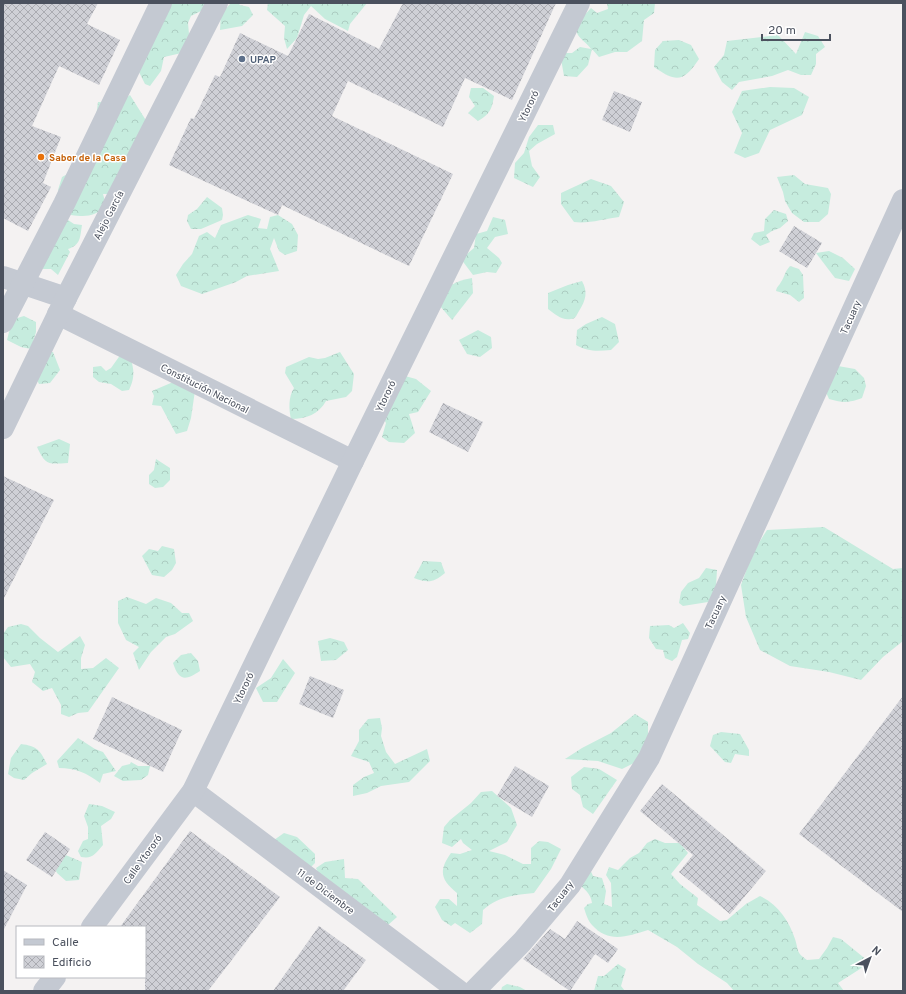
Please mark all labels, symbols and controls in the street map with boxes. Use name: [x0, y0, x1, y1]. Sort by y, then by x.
scale bar: [762, 16, 830, 42]
text: 20 m: [768, 23, 796, 39]
marker: UPAP: [237, 54, 247, 64]
place label: UPAP: [250, 54, 277, 67]
street label: Ytororó: [516, 88, 543, 125]
marker: Sabor de la Casa: [36, 152, 46, 162]
place label: Sabor de la Casa: [49, 152, 126, 165]
street label: Alejo García: [91, 189, 127, 243]
street label: Tacuary: [838, 299, 865, 337]
street label: Constitución Nacional: [158, 361, 251, 417]
street label: Ytororó: [373, 378, 400, 415]
street label: Tacuary: [703, 594, 730, 632]
street label: Ytororó: [231, 670, 258, 707]
street label: Calle Ytororó: [121, 832, 166, 887]
street label: 11 de Diciembre: [294, 866, 356, 918]
street label: Tacuary: [545, 879, 577, 915]
legend: [16, 926, 146, 978]
text: Calle: [52, 935, 79, 951]
north arrow: [850, 938, 890, 978]
text: N: [868, 943, 883, 959]
text: Edificio: [52, 955, 92, 971]

